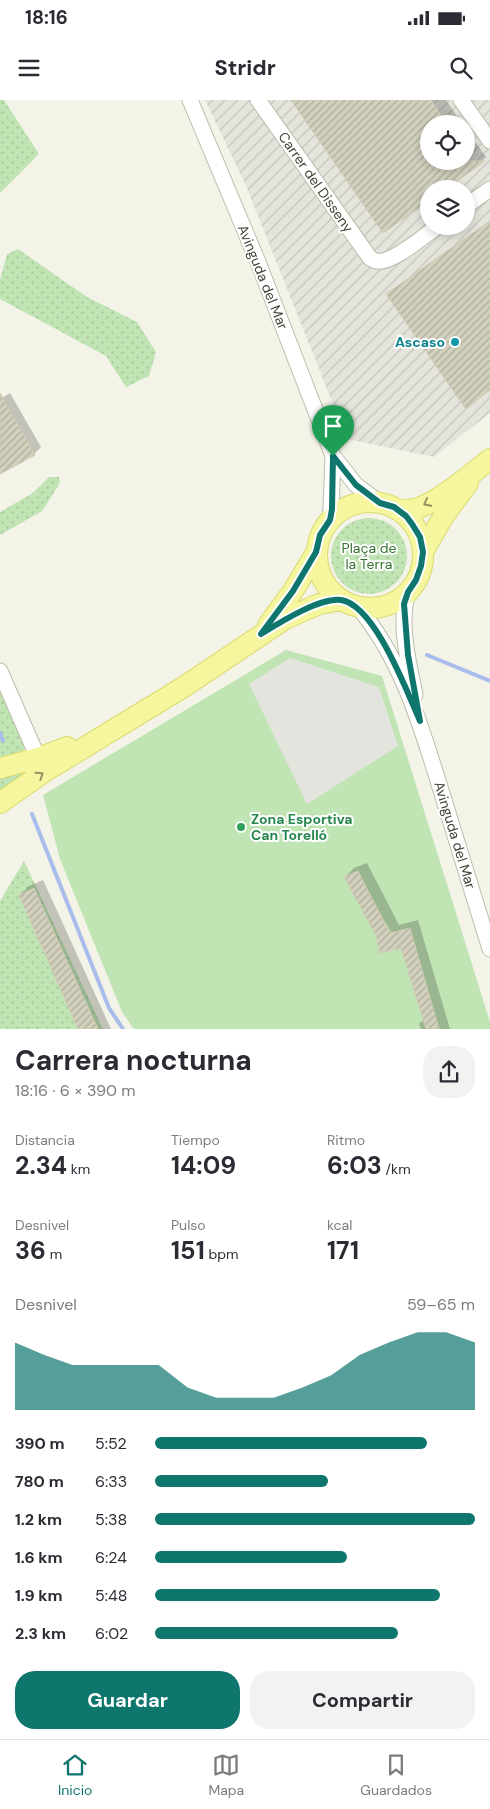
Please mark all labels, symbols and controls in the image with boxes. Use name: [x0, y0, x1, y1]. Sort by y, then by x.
text: 18:16: [25, 5, 68, 30]
text: Stridr: [214, 53, 276, 82]
icon: menu: [15, 54, 43, 82]
icon: search: [447, 54, 475, 82]
map controls: [420, 115, 475, 235]
button: locate: [420, 115, 475, 170]
street label: Carrer del Disseny: [275, 128, 358, 236]
button: layers: [420, 180, 475, 235]
street label: Avinguda del Mar: [234, 222, 292, 332]
place label: Ascaso: [395, 333, 445, 351]
marker: Ascaso: [449, 336, 461, 348]
pin: [312, 405, 354, 456]
icon: arrive: [319, 412, 347, 440]
one-way arrow: [423, 497, 432, 507]
park label: Plaça de la Terra: [342, 539, 397, 573]
one-way arrow: [34, 772, 44, 781]
street label: Avinguda del Mar: [430, 779, 480, 891]
place label: Zona Esportiva Can Torelló: [251, 810, 352, 844]
marker: Zona Esportiva Can Torelló: [235, 821, 247, 833]
text: Carrera nocturna: [15, 1042, 252, 1079]
button: share: [423, 1046, 475, 1098]
text: 18:16 · 6 × 390 m: [15, 1080, 136, 1101]
text: Distancia: [15, 1131, 75, 1149]
text: Tiempo: [171, 1131, 220, 1149]
text: Ritmo: [327, 1131, 365, 1149]
text: 2.34: [15, 1149, 67, 1182]
text: 14:09: [171, 1149, 236, 1182]
text: 6:03: [327, 1149, 382, 1182]
text: km: [67, 1160, 90, 1178]
text: /km: [382, 1160, 411, 1178]
text: Desnivel: [15, 1216, 69, 1234]
text: Pulso: [171, 1216, 206, 1234]
text: kcal: [327, 1216, 352, 1234]
text: 36: [15, 1234, 46, 1267]
text: 151: [171, 1234, 205, 1267]
text: 171: [327, 1234, 359, 1267]
text: m: [46, 1245, 62, 1263]
text: bpm: [205, 1245, 239, 1263]
text: Desnivel: [15, 1294, 77, 1315]
text: 59–65 m: [407, 1294, 475, 1315]
text: 390 m: [15, 1433, 65, 1454]
text: 5:52: [95, 1433, 127, 1454]
text: 780 m: [15, 1471, 64, 1492]
text: 6:33: [95, 1471, 127, 1492]
text: 1.2 km: [15, 1509, 62, 1530]
text: 5:38: [95, 1509, 127, 1530]
text: 1.6 km: [15, 1547, 63, 1568]
text: 6:24: [95, 1547, 127, 1568]
text: 1.9 km: [15, 1585, 63, 1606]
text: 5:48: [95, 1585, 127, 1606]
text: 2.3 km: [15, 1623, 66, 1644]
text: 6:02: [95, 1623, 128, 1644]
button: Guardar: [15, 1671, 240, 1729]
button: Compartir: [250, 1671, 475, 1729]
tab: Inicio: [58, 1751, 92, 1799]
tab: Mapa: [208, 1751, 244, 1799]
tab: Guardados: [360, 1751, 432, 1799]

